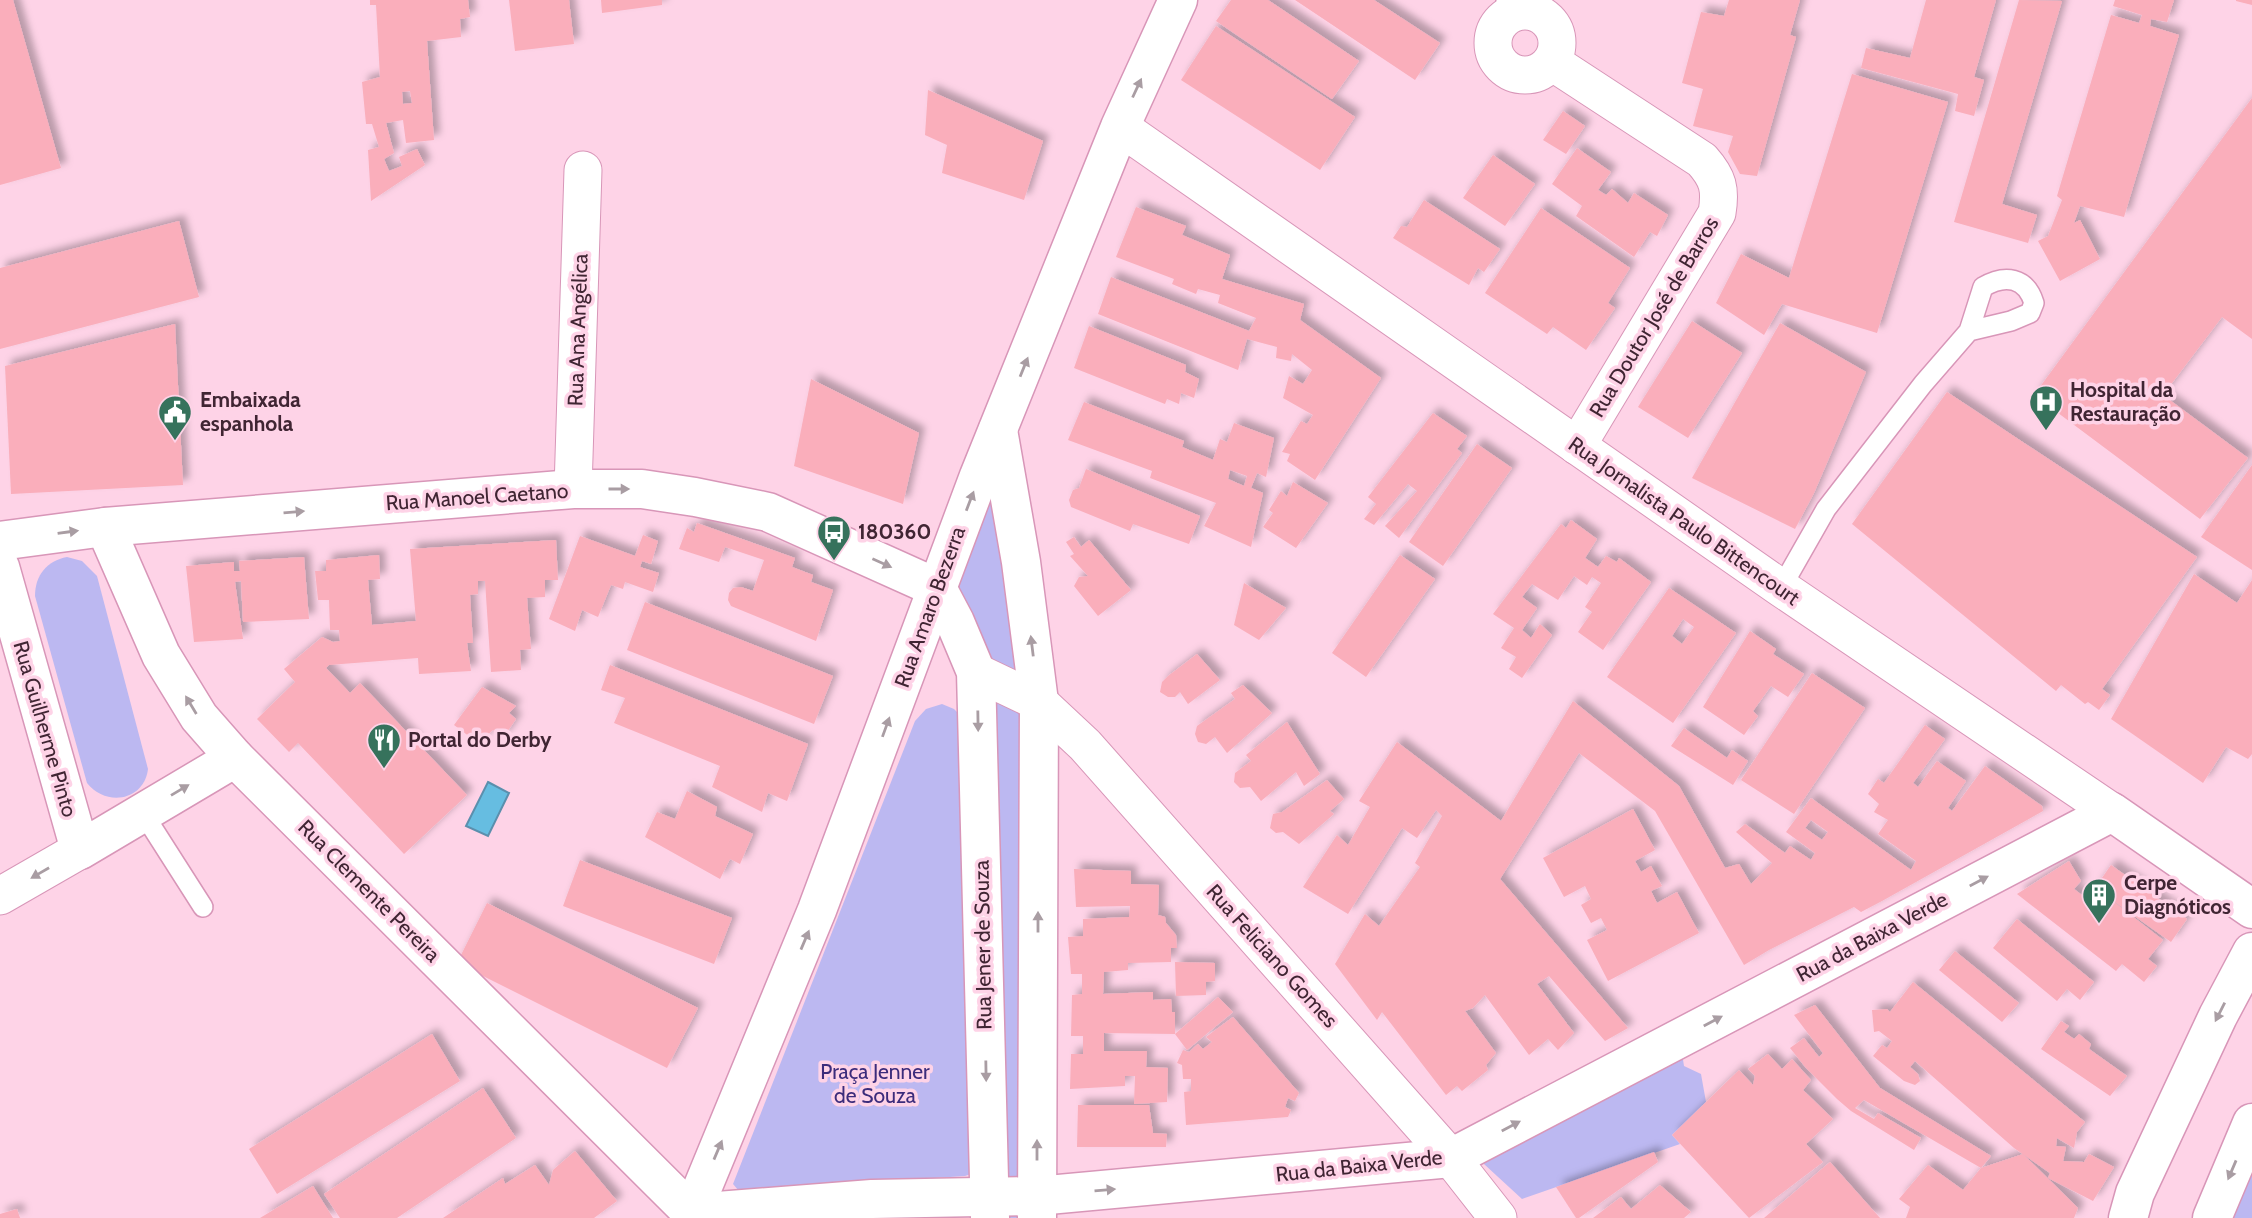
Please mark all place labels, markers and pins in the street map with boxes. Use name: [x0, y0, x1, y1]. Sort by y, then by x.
place label: Hospital da Restauração: [2070, 377, 2181, 426]
hospital icon: Hospital da Restauração: [2027, 383, 2065, 432]
place label: Embaixada espanhola: [200, 387, 301, 436]
public building icon: Embaixada espanhola: [156, 393, 194, 442]
bus stop icon: 180360: [815, 513, 853, 562]
place label: 180360: [858, 519, 931, 544]
restaurant icon: Portal do Derby: [365, 721, 403, 770]
place label: Portal do Derby: [408, 727, 552, 752]
place label: Cerpe Diagnóticos: [2124, 870, 2231, 919]
building icon: Cerpe Diagnóticos: [2080, 876, 2118, 925]

